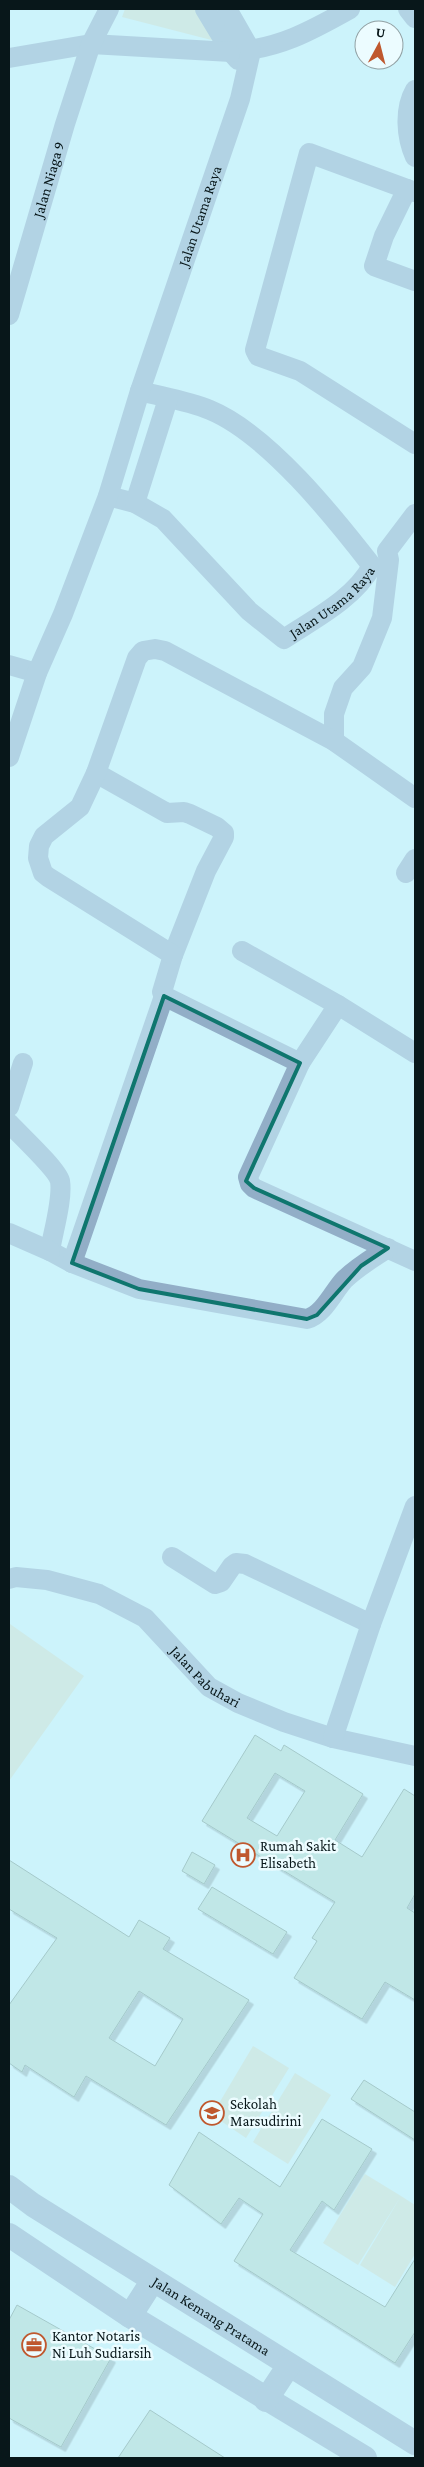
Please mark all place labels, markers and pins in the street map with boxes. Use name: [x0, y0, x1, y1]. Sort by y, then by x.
place label: Rumah Sakit Elisabeth: [260, 1838, 337, 1871]
hospital icon: Rumah Sakit Elisabeth: [230, 1842, 256, 1868]
place label: Sekolah Marsudirini: [230, 2096, 302, 2129]
school or university icon: Sekolah Marsudirini: [199, 2100, 225, 2126]
place label: Kantor Notaris Ni Luh Sudiarsih: [52, 2328, 152, 2361]
office icon: Kantor Notaris Ni Luh Sudiarsih: [21, 2332, 47, 2358]

